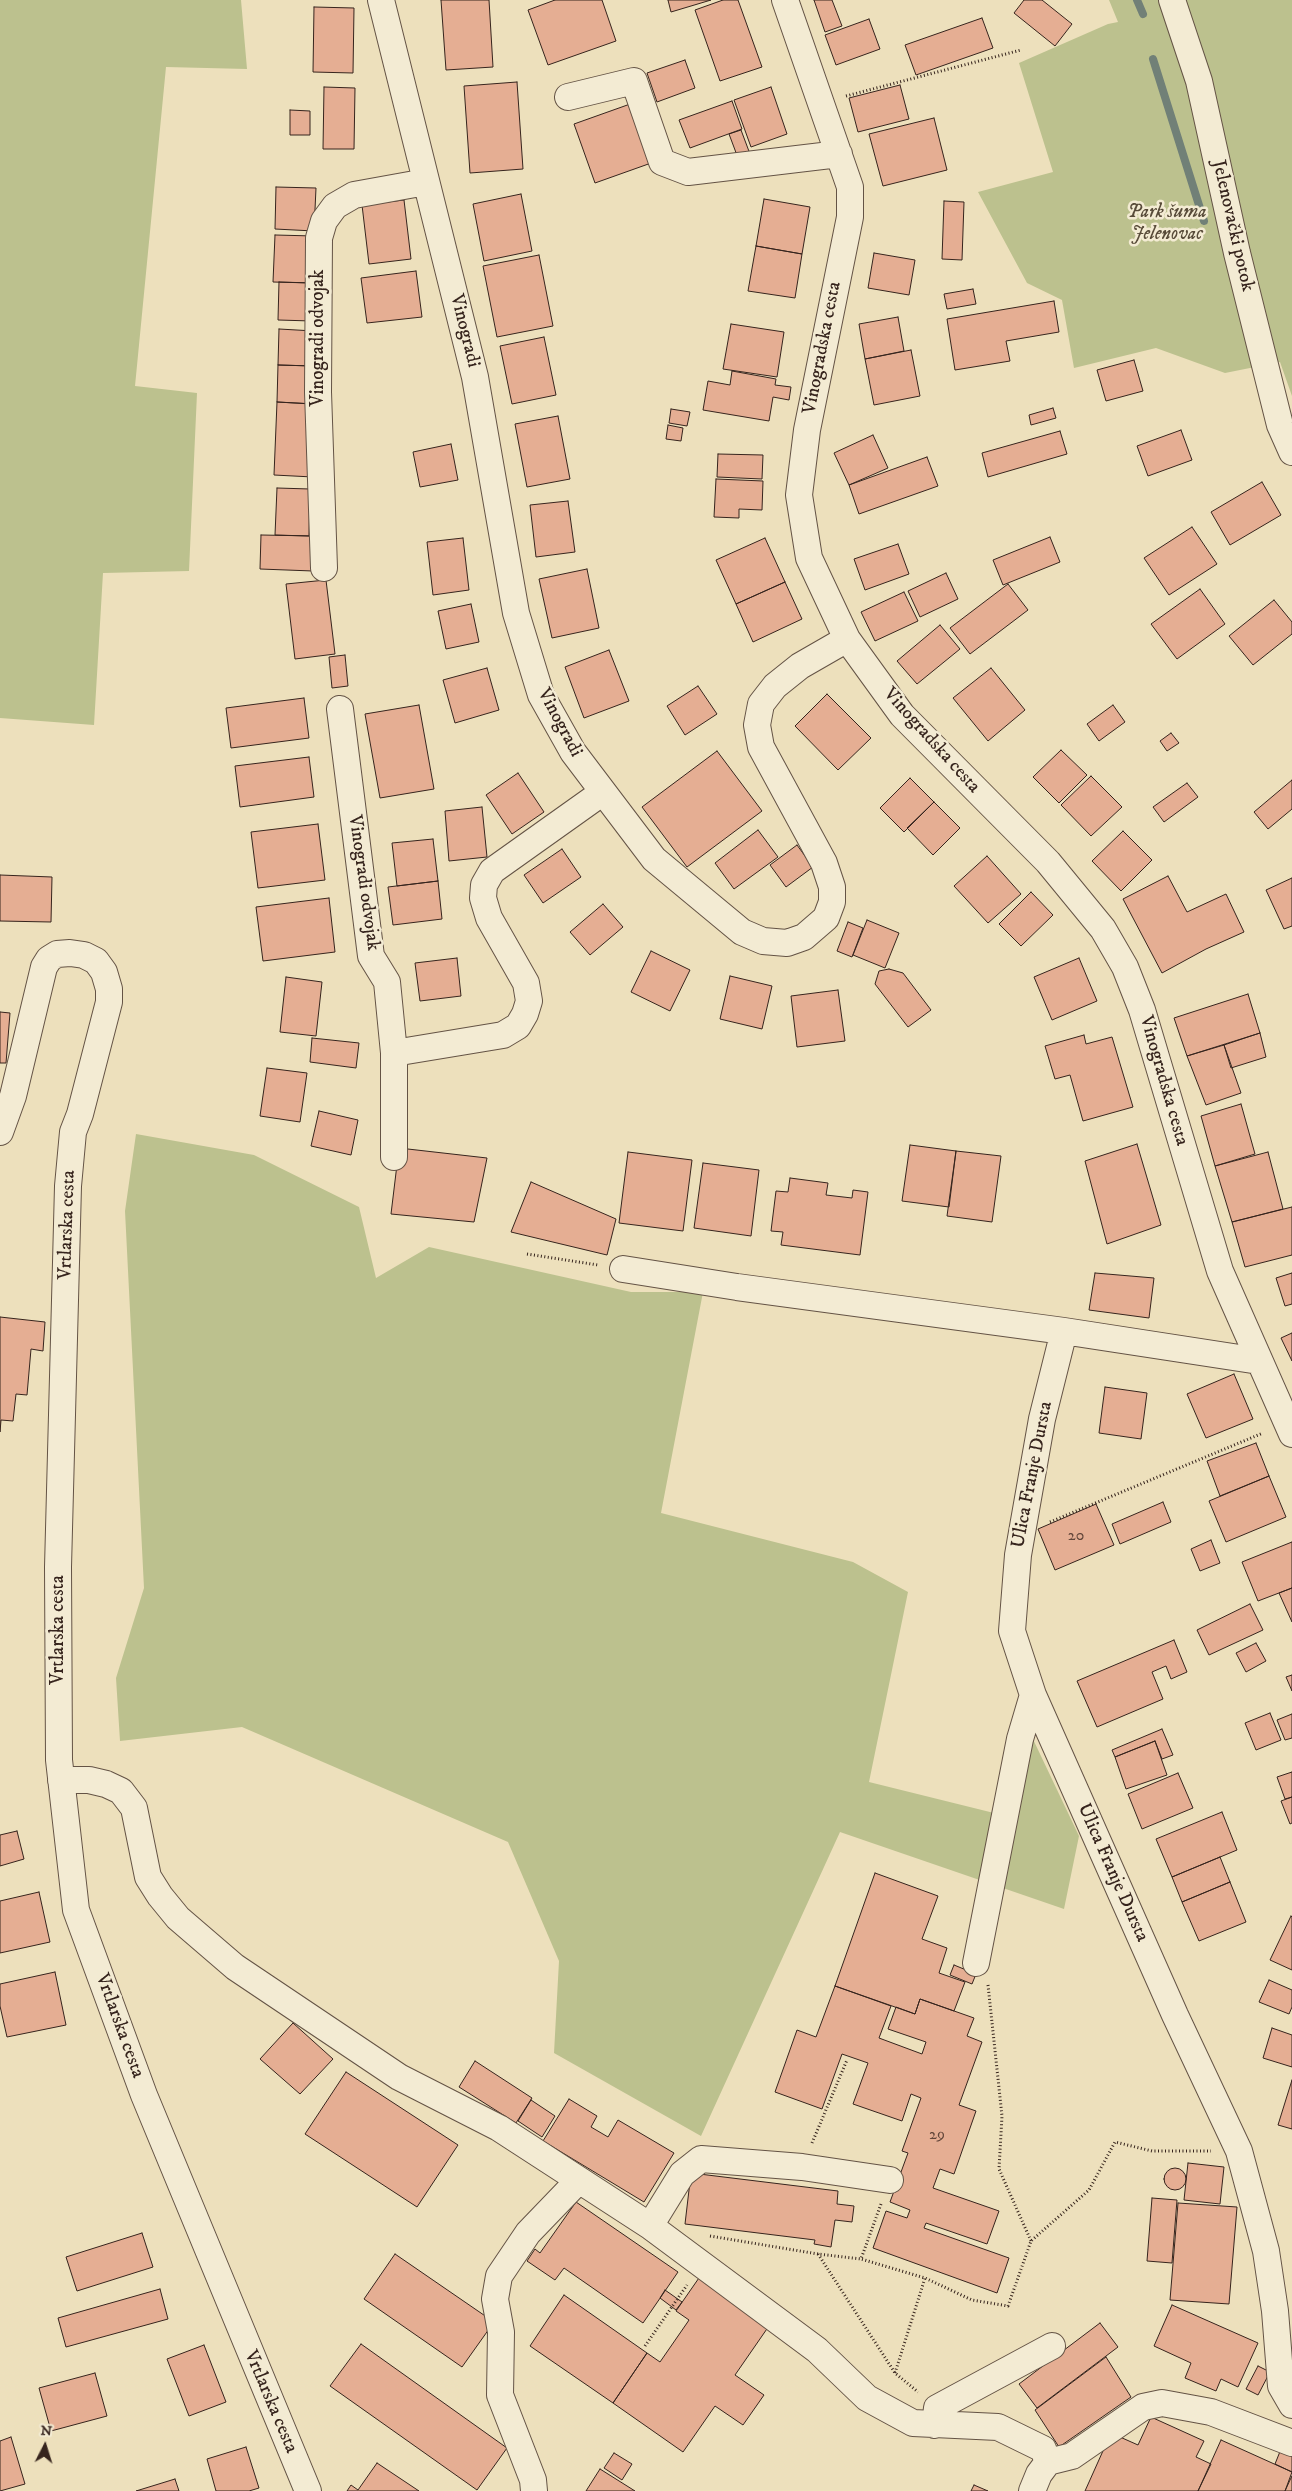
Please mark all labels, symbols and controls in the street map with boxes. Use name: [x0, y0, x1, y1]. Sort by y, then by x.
street label: Jelenovački potok: [1206, 158, 1258, 294]
park label: Park šuma Jelenovac: [1128, 202, 1206, 246]
street label: Vinogradi odvojak: [308, 270, 330, 406]
street label: Vinogradska cesta: [799, 280, 847, 416]
street label: Vinogradi: [444, 292, 484, 370]
street label: Vinogradska cesta: [878, 684, 984, 798]
street label: Vinogradi: [531, 685, 587, 761]
street label: Vinogradi odvojak: [342, 814, 384, 952]
street label: Vinogradska cesta: [1134, 1013, 1192, 1149]
street label: Vrtlarska cesta: [55, 1170, 81, 1280]
street label: Ulica Franje Dursta: [1008, 1400, 1058, 1550]
house number: 20: [1068, 1527, 1084, 1547]
street label: Vrtlarska cesta: [48, 1575, 70, 1685]
street label: Ulica Franje Dursta: [1071, 1800, 1153, 1946]
street label: Vrtlarska cesta: [90, 1971, 148, 2081]
house number: 29: [929, 2126, 945, 2146]
street label: Vrtlarska cesta: [238, 2347, 302, 2457]
north arrow: [20, 2421, 70, 2471]
text: N: [40, 2422, 53, 2441]

